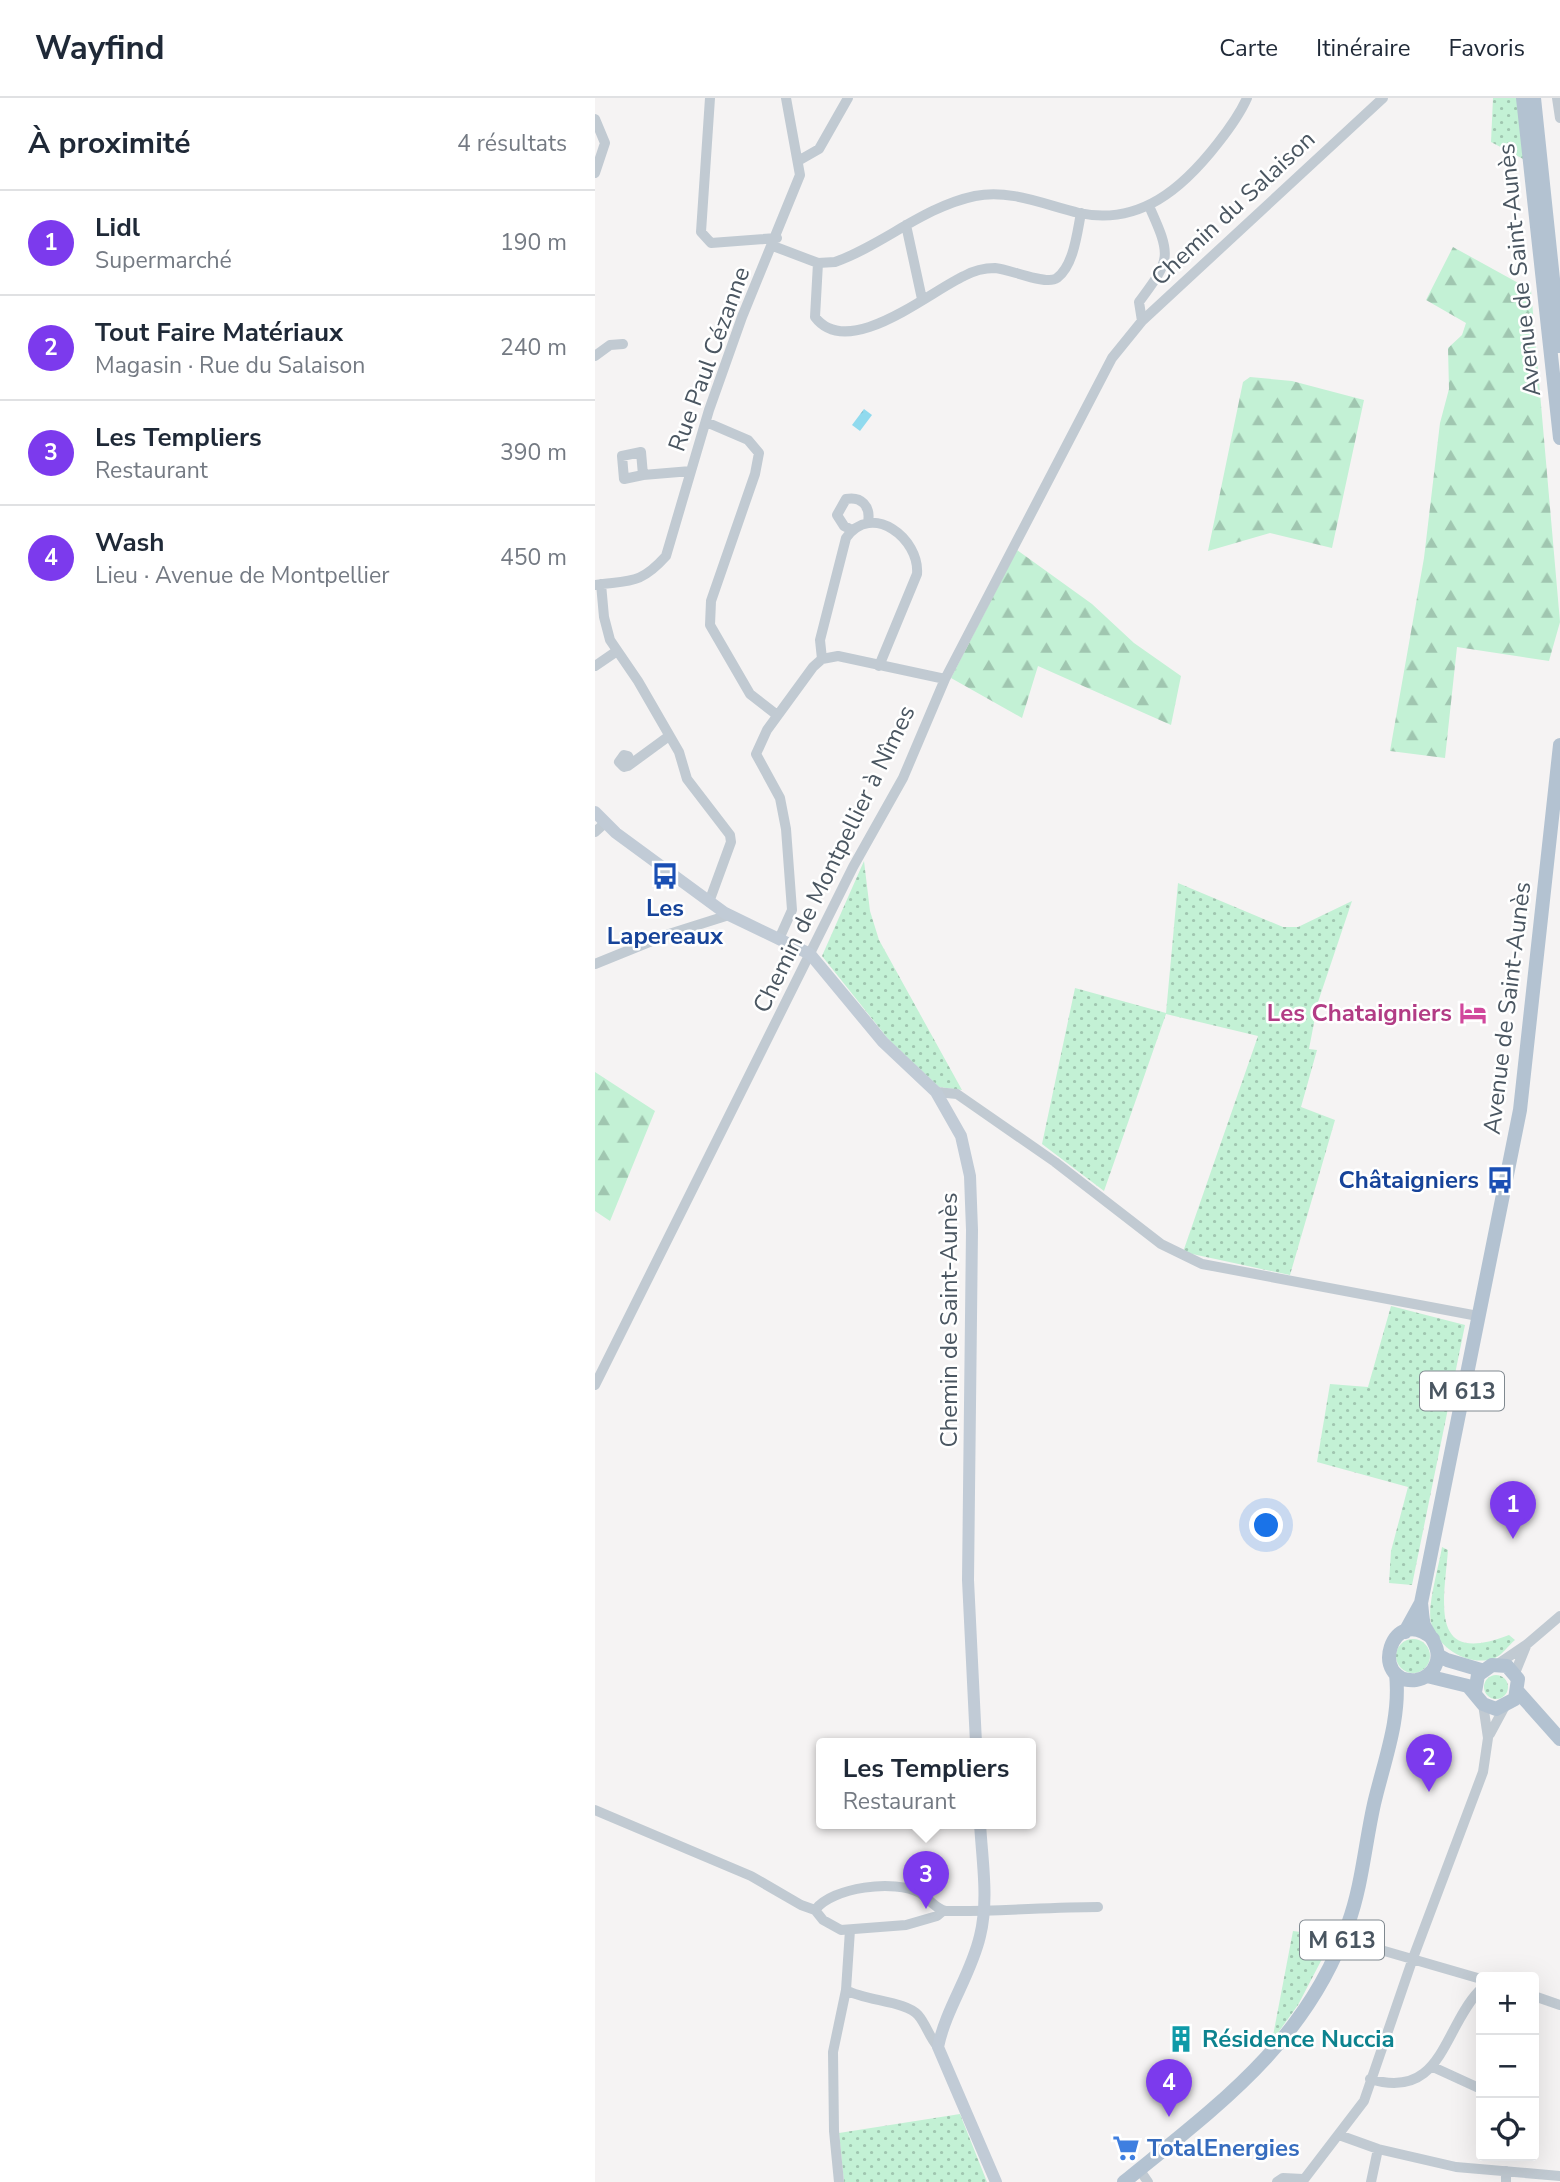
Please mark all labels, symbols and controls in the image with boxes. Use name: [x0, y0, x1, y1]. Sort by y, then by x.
text: Wayfind: [35, 26, 165, 71]
text: Carte: [1219, 32, 1278, 64]
text: Itinéraire: [1316, 32, 1410, 64]
text: Favoris: [1448, 32, 1525, 64]
text: À proximité: [28, 123, 190, 164]
street label: Chemin du Salaison: [1144, 124, 1322, 292]
text: 4 résultats: [457, 128, 567, 159]
street label: Avenue de Saint-Aunès: [1490, 142, 1548, 398]
text: Lidl: [95, 210, 140, 245]
text: 1: [44, 227, 58, 258]
text: 190 m: [500, 227, 567, 258]
text: Supermarché: [95, 245, 232, 276]
street label: Rue Paul Cézanne: [661, 262, 757, 456]
text: Tout Faire Matériaux: [95, 315, 343, 350]
text: 2: [44, 332, 58, 363]
text: 240 m: [500, 332, 567, 363]
text: Magasin · Rue du Salaison: [95, 350, 365, 381]
text: Les Templiers: [95, 420, 262, 455]
text: 3: [44, 437, 58, 468]
text: 390 m: [500, 437, 567, 468]
text: Restaurant: [95, 455, 208, 486]
text: Wash: [95, 525, 165, 560]
text: 4: [44, 542, 58, 573]
text: 450 m: [500, 542, 567, 573]
text: Lieu · Avenue de Montpellier: [95, 560, 389, 591]
street label: Chemin de Montpellier à Nîmes: [745, 700, 923, 1018]
bus stop icon: Les Lapereaux: [650, 861, 680, 891]
street label: Avenue de Saint-Aunès: [1476, 880, 1538, 1136]
place label: Les Lapereaux: [607, 892, 724, 952]
place label: Les Chataigniers: [1267, 997, 1452, 1029]
hotel icon: Les Chataigniers: [1458, 998, 1488, 1028]
place label: Châtaigniers: [1338, 1164, 1479, 1196]
bus stop icon: Châtaigniers: [1485, 1165, 1515, 1195]
street label: Chemin de Saint-Aunès: [933, 1193, 965, 1447]
road number: M 613: [1420, 1372, 1504, 1410]
pin: 1: [1490, 1481, 1536, 1539]
your location: [1249, 1508, 1283, 1542]
pin: 2: [1406, 1734, 1452, 1792]
popup: [816, 1738, 1036, 1829]
text: Les Templiers: [843, 1751, 1009, 1786]
text: Restaurant: [843, 1786, 956, 1817]
pin: 3: [903, 1851, 949, 1909]
road number: M 613: [1300, 1921, 1384, 1960]
map controls: [1476, 1972, 1539, 2161]
button: +: [1476, 1972, 1539, 2035]
place label: Résidence Nuccia: [1202, 2023, 1395, 2055]
building icon: Résidence Nuccia: [1166, 2024, 1196, 2054]
button: −: [1476, 2035, 1539, 2098]
pin: 4: [1146, 2059, 1192, 2117]
button: locate: [1476, 2098, 1539, 2161]
place label: TotalEnergies: [1147, 2132, 1300, 2164]
supermarket icon: TotalEnergies: [1111, 2133, 1141, 2163]

